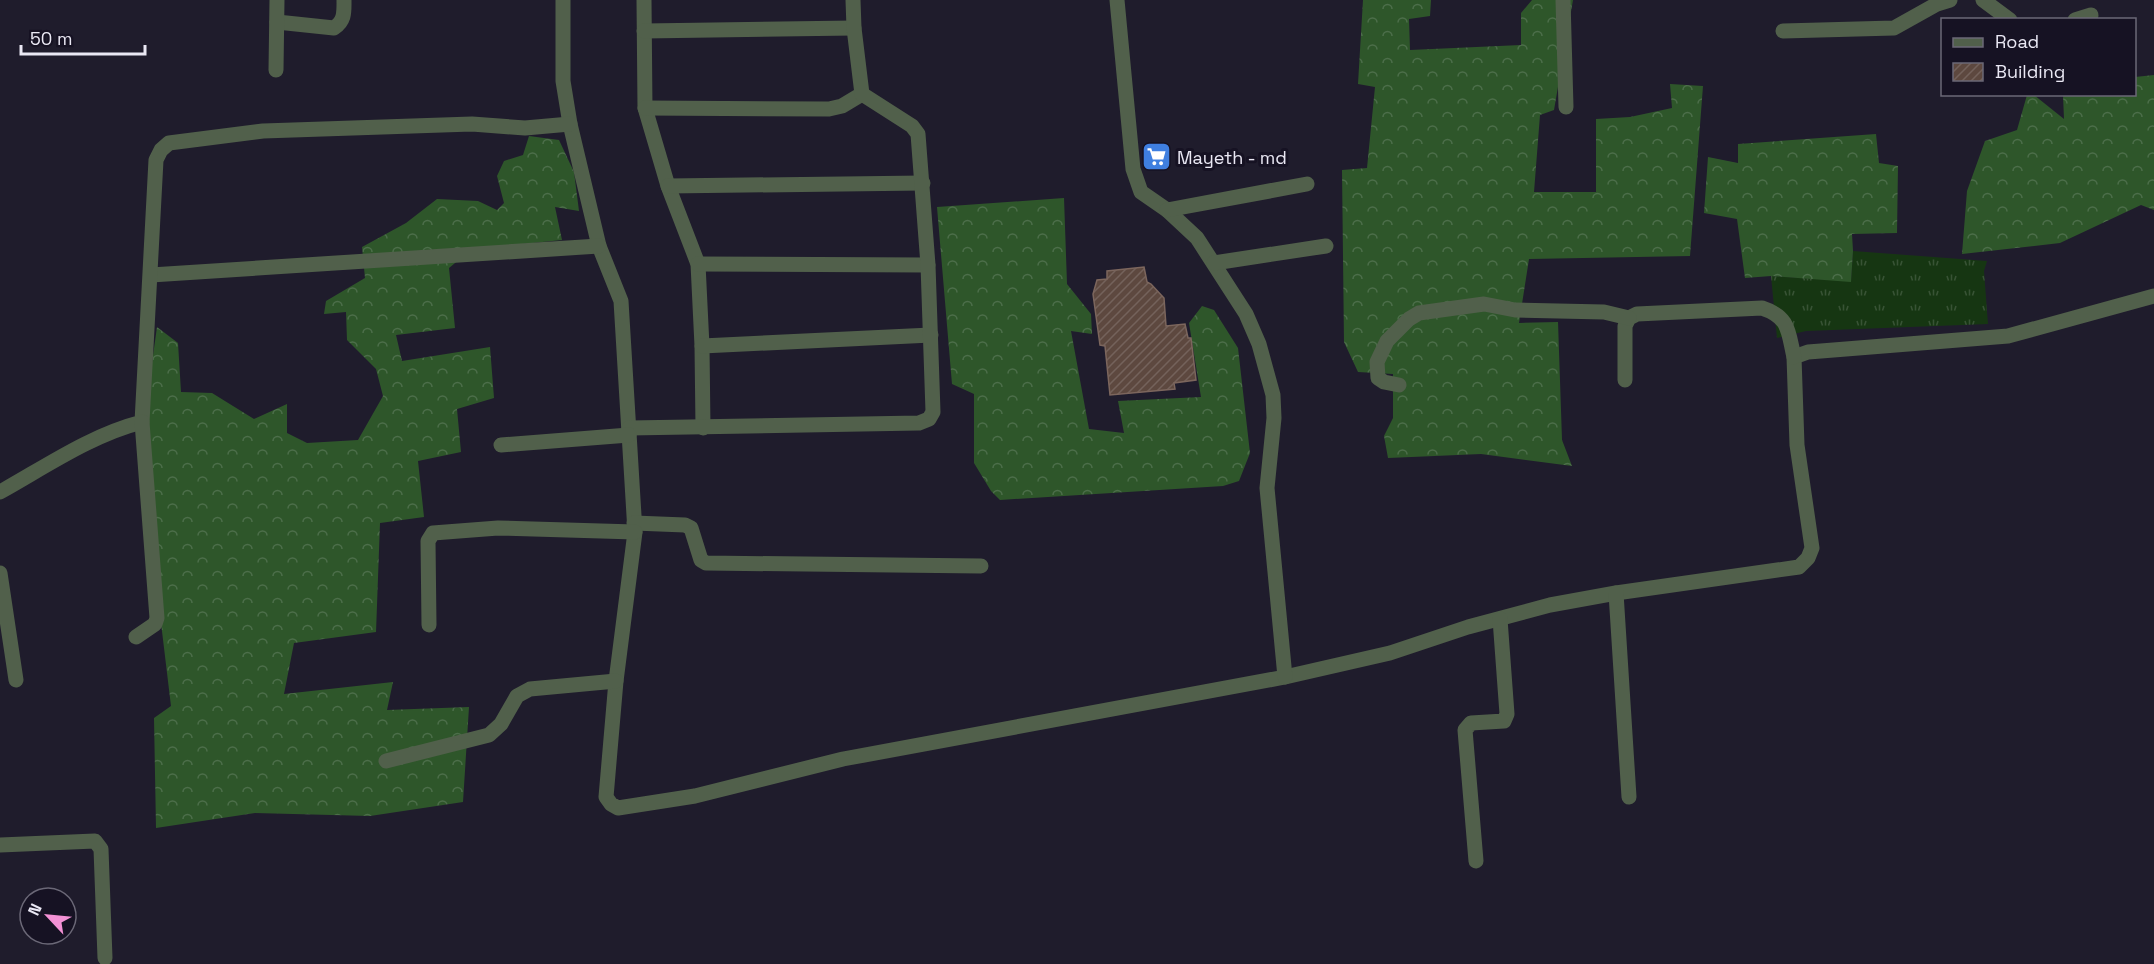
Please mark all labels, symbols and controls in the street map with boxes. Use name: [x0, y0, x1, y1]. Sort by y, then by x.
scale bar: [21, 18, 146, 56]
legend: [1941, 18, 2136, 96]
text: 50 m: [30, 27, 72, 50]
text: Road: [1995, 30, 2039, 53]
text: Building: [1995, 60, 2065, 83]
supermarket icon: Mayeth - md: [1140, 141, 1172, 173]
place label: Mayeth - md: [1177, 146, 1287, 169]
north arrow: [18, 886, 78, 946]
text: N: [23, 900, 47, 919]

